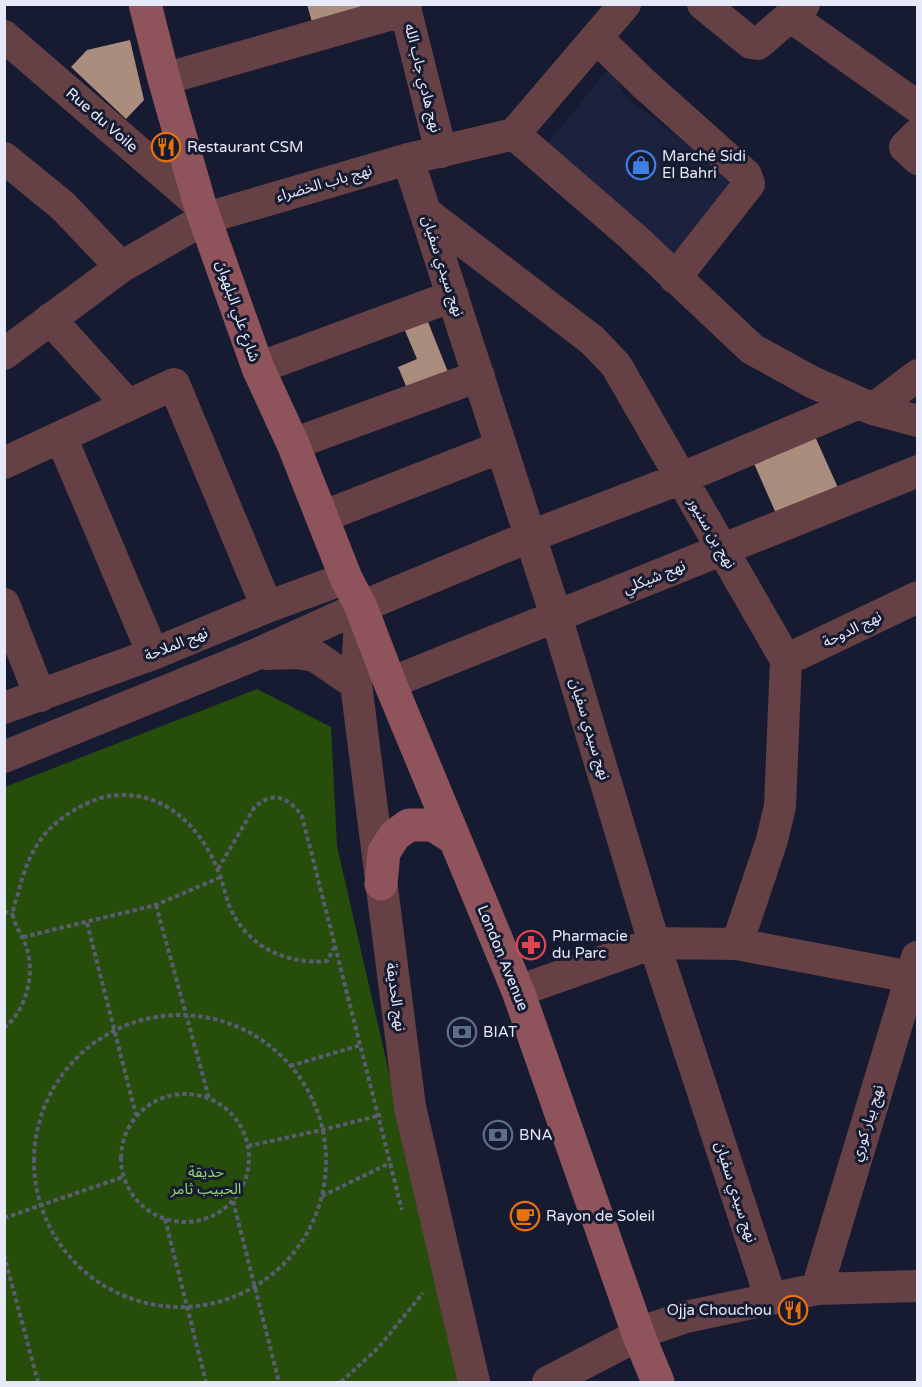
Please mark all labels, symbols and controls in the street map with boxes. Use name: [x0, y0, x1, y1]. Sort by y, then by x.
street label: نهج هادي جاب الله: [398, 22, 445, 135]
street label: Rue du Voile: [62, 84, 142, 156]
restaurant icon: Restaurant CSM: [150, 131, 182, 163]
place label: Restaurant CSM: [187, 138, 303, 156]
place label: Marché Sidi El Bahri: [662, 147, 746, 182]
shop icon: Marché Sidi El Bahri: [625, 149, 657, 181]
street label: نهج باب الخضراء: [274, 161, 375, 208]
street label: نهج سيدي سفيان: [415, 213, 468, 320]
street label: شارع علي البلهوان: [209, 258, 264, 365]
street label: نهج بن سنيور: [681, 493, 740, 573]
street label: نهج شيكلي: [620, 556, 689, 600]
street label: نهج الدوحة: [819, 607, 886, 654]
street label: نهج الملاحة: [142, 623, 211, 668]
street label: نهج سيدي سفيان: [563, 676, 614, 783]
street label: London Avenue: [474, 903, 532, 1013]
place label: Pharmacie du Parc: [552, 927, 628, 962]
pharmacy icon: Pharmacie du Parc: [515, 929, 547, 961]
street label: نهج الحديقة: [379, 961, 410, 1033]
bank icon: BIAT: [446, 1016, 478, 1048]
place label: BIAT: [483, 1023, 517, 1041]
street label: نهج بيار كوري: [847, 1083, 890, 1164]
bank icon: BNA: [482, 1119, 514, 1151]
place label: BNA: [519, 1126, 553, 1144]
street label: نهج سيدي سفيان: [708, 1139, 761, 1246]
park label: حديقة الحبيب ثامر: [170, 1163, 241, 1198]
cafe icon: Rayon de Soleil: [509, 1200, 541, 1232]
place label: Rayon de Soleil: [546, 1207, 655, 1225]
restaurant icon: Ojja Chouchou: [777, 1294, 809, 1326]
place label: Ojja Chouchou: [667, 1301, 772, 1319]

